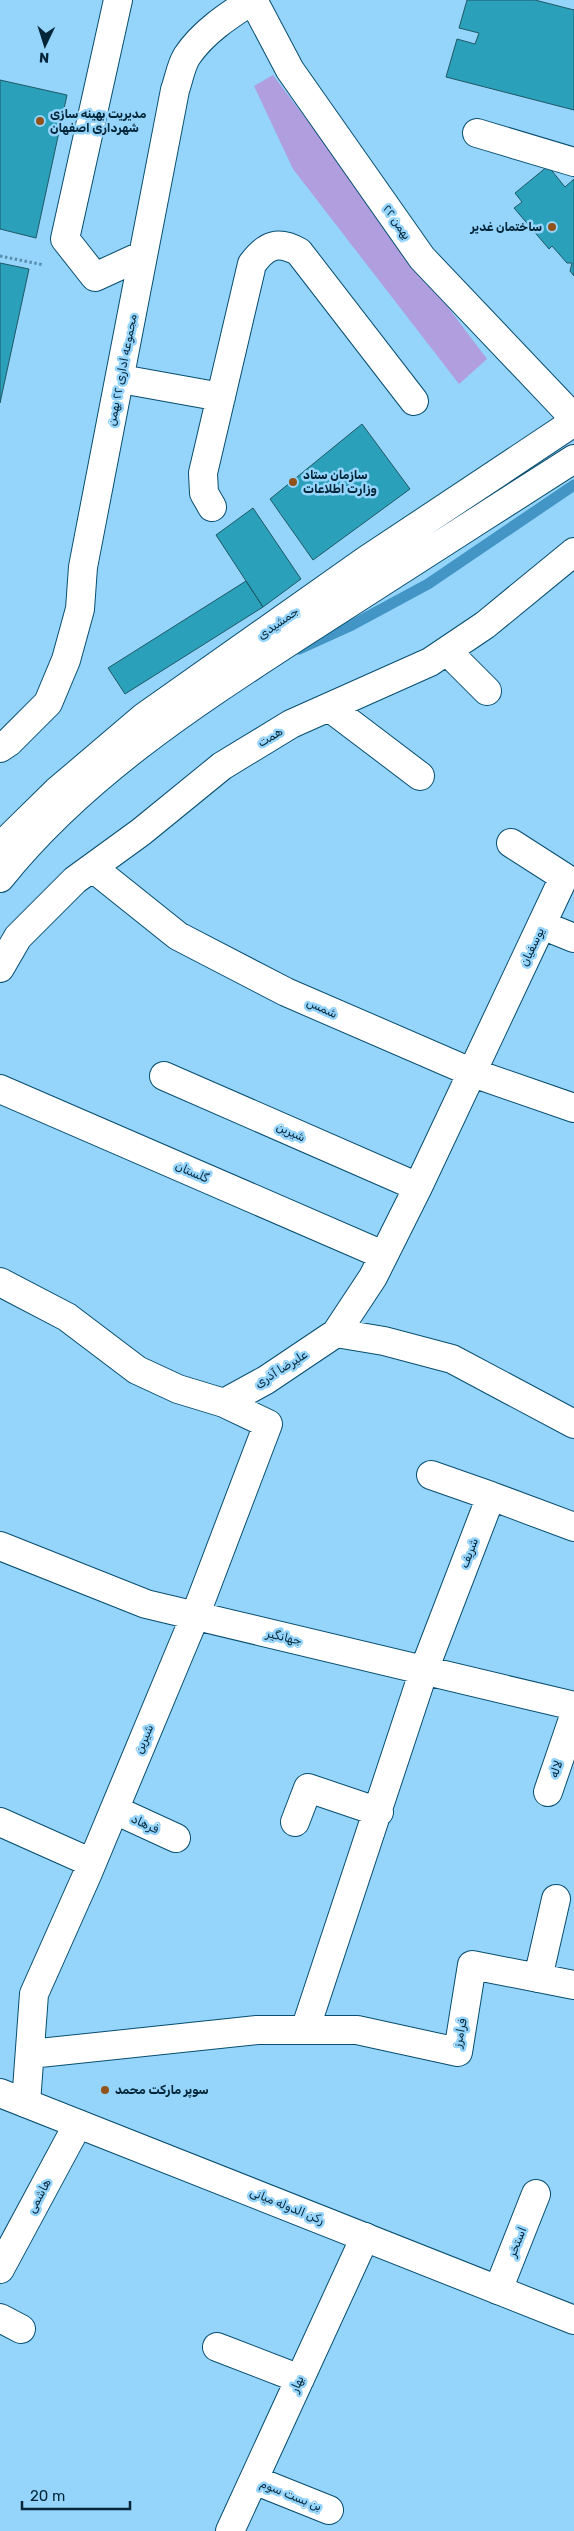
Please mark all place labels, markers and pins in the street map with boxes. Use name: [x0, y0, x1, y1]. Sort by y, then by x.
place label: مدیریت بهینه سازی شهرداری اصفهان: [50, 107, 146, 135]
marker: مدیریت بهینه سازی شهرداری اصفهان: [34, 115, 46, 127]
place label: ساختمان غدیر: [470, 220, 542, 234]
marker: ساختمان غدیر: [546, 221, 558, 233]
place label: سازمان ستاد وزارت اطلاعات: [303, 468, 377, 496]
marker: سازمان ستاد وزارت اطلاعات: [287, 476, 299, 488]
place label: سوپر مارکت محمد: [115, 2083, 209, 2099]
marker: سوپر مارکت محمد: [99, 2084, 111, 2096]

